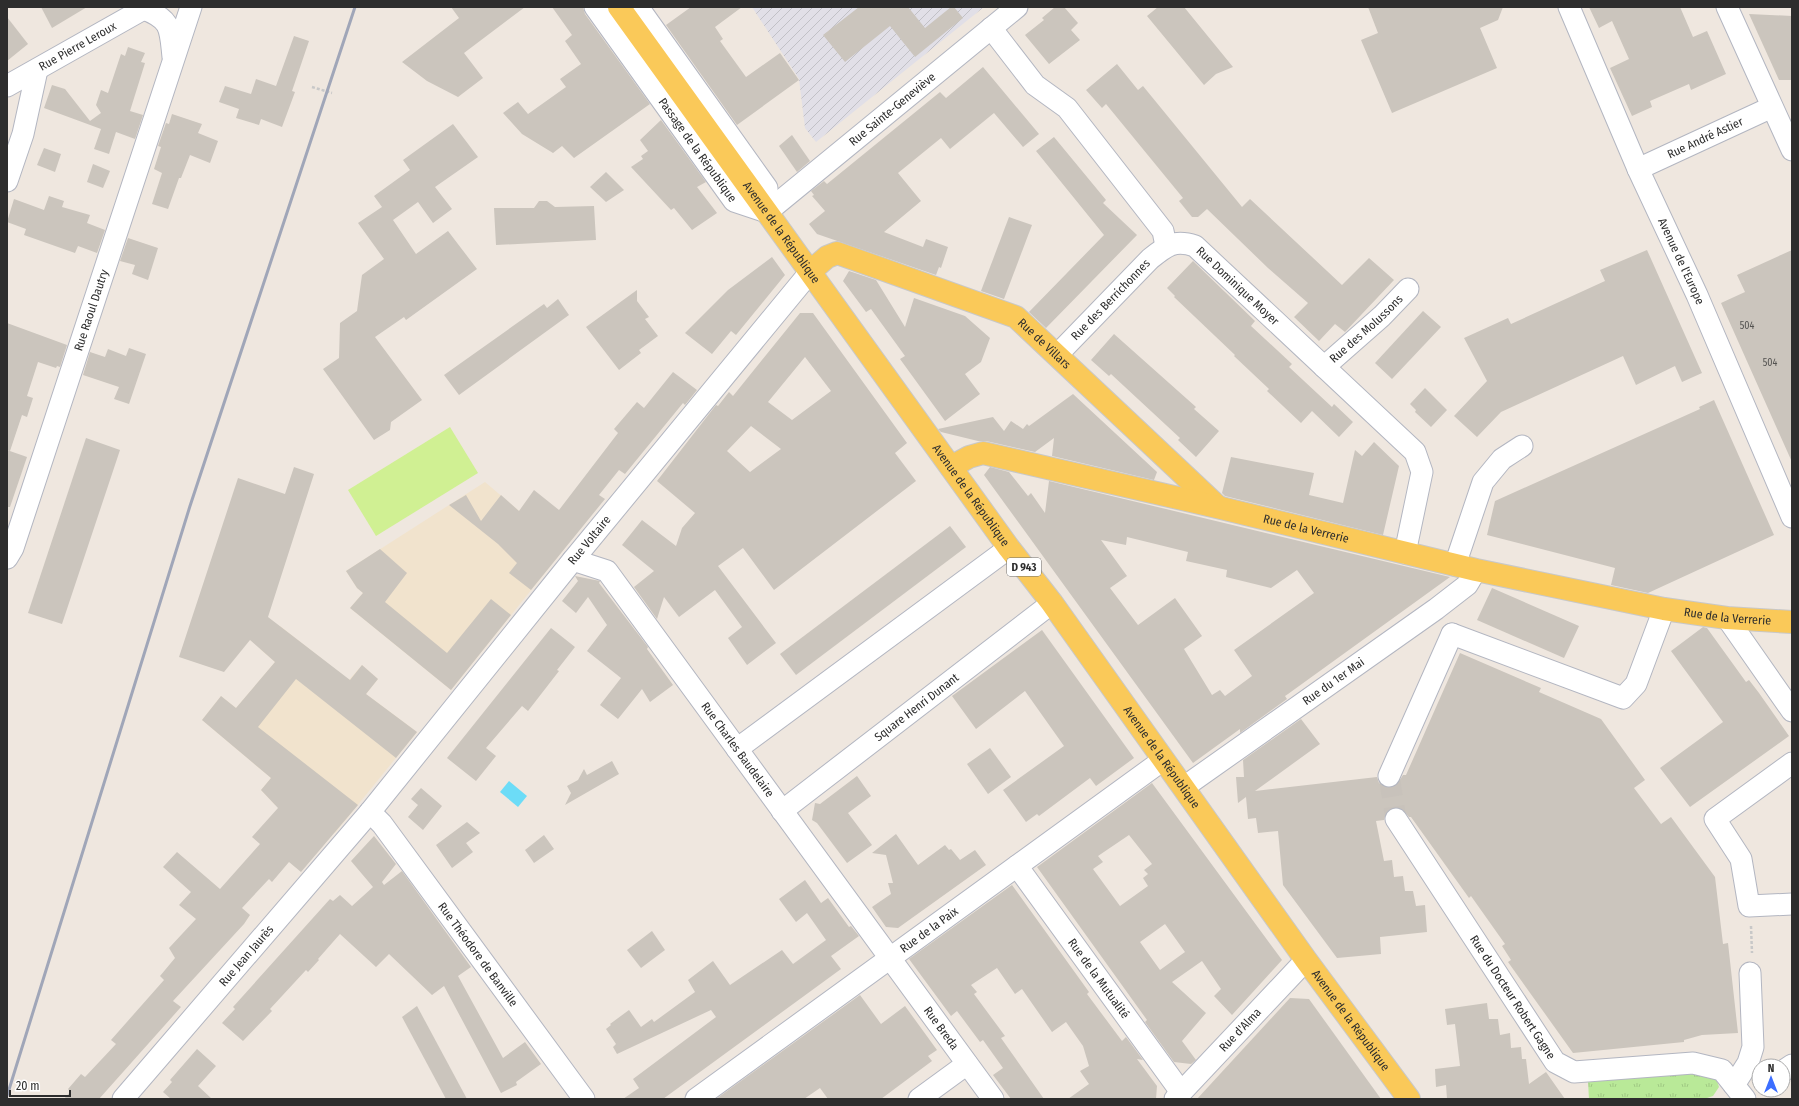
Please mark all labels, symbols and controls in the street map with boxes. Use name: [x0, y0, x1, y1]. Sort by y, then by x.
street label: Rue Pierre Leroux: [36, 19, 119, 74]
street label: Rue Sainte-Geneviève: [846, 70, 938, 149]
street label: Passage de la République: [655, 95, 740, 205]
street label: Rue André Astier: [1665, 114, 1746, 161]
street label: Avenue de la République: [740, 179, 823, 286]
street label: Avenue de l'Europe: [1655, 216, 1707, 307]
street label: Rue Dominique Moyer: [1193, 244, 1283, 329]
street label: Rue des Berrichonnes: [1068, 256, 1153, 343]
street label: Rue Raoul Dautry: [71, 267, 111, 353]
street label: Rue des Molussons: [1327, 292, 1406, 366]
street label: Rue de Villars: [1015, 315, 1074, 372]
house number: 504: [1740, 320, 1754, 332]
house number: 504: [1763, 357, 1777, 369]
street label: Avenue de la République: [930, 442, 1012, 549]
street label: Rue de la Verrerie: [1262, 512, 1350, 546]
street label: Rue Voltaire: [565, 513, 614, 567]
road number: D 943: [1007, 558, 1041, 576]
street label: Rue de la Verrerie: [1683, 605, 1772, 628]
street label: Rue du 1er Mai: [1300, 655, 1367, 708]
street label: Square Henri Dunant: [872, 670, 962, 744]
street label: Rue Charles Baudelaire: [698, 699, 777, 800]
street label: Avenue de la République: [1121, 703, 1203, 811]
street label: Rue Théodore de Banville: [435, 900, 521, 1009]
street label: Rue de la Paix: [897, 904, 961, 956]
street label: Rue Jean Jaurès: [216, 922, 276, 989]
street label: Rue du Docteur Robert Gagne: [1467, 933, 1558, 1062]
street label: Rue de la Mutualité: [1065, 936, 1132, 1021]
street label: Avenue de la République: [1309, 967, 1393, 1074]
street label: Rue Breda: [921, 1004, 962, 1053]
street label: Rue d'Alma: [1216, 1005, 1264, 1055]
north arrow: [1751, 1058, 1791, 1098]
text: N: [1768, 1062, 1774, 1075]
scale bar: [10, 1072, 70, 1098]
text: 20 m: [16, 1079, 40, 1093]

